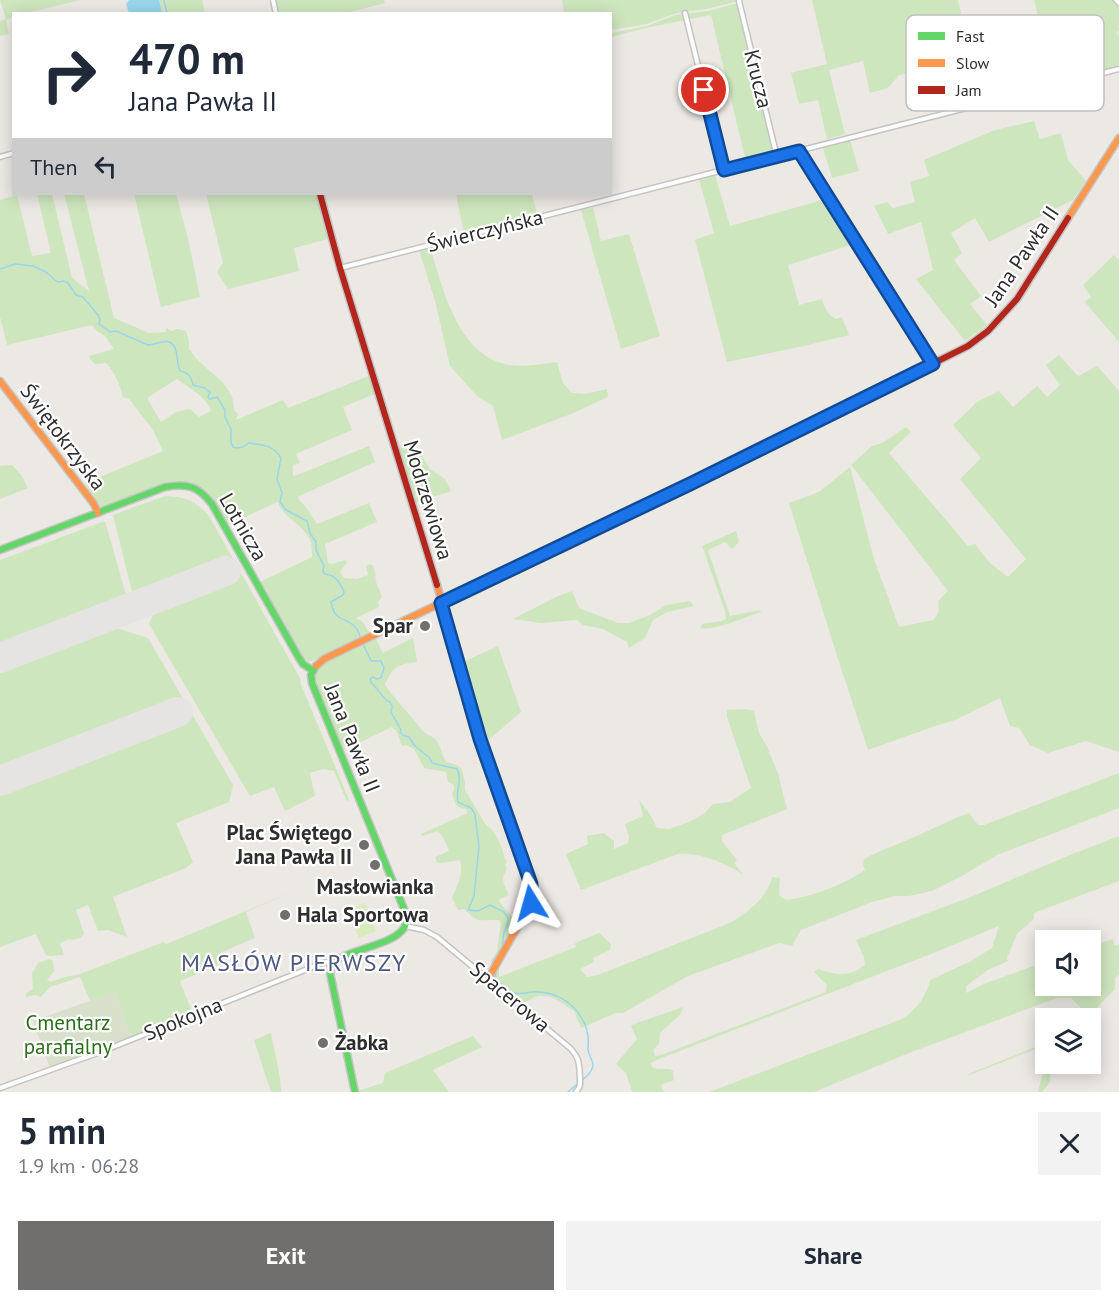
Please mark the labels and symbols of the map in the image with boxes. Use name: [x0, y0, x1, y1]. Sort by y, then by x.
legend: [906, 15, 1104, 111]
text: Fast: [956, 26, 985, 46]
street label: Krucza: [738, 47, 779, 111]
text: Slow: [956, 53, 990, 73]
pin: [678, 64, 729, 115]
text: Jam: [955, 80, 982, 100]
street label: Jana Pawła II: [978, 200, 1065, 312]
street label: Świerczyńska: [424, 203, 546, 258]
street label: Świętokrzyska: [15, 378, 112, 495]
street label: Modrzewiowa: [397, 437, 459, 563]
street label: Lotnicza: [213, 488, 274, 566]
place label: Spar: [373, 612, 414, 639]
marker: Spar: [418, 619, 432, 633]
street label: Jana Pawła II: [318, 678, 387, 796]
place label: Plac Świętego Jana Pawła II: [227, 819, 352, 870]
marker: Plac Świętego Jana Pawła II: [357, 838, 371, 852]
marker: Masłowianka: [368, 858, 382, 872]
position arrow: [499, 871, 563, 935]
place label: Masłowianka: [316, 873, 434, 900]
place label: Hala Sportowa: [297, 901, 429, 928]
marker: Hala Sportowa: [278, 908, 292, 922]
district label: MASŁÓW PIERWSZY: [181, 947, 407, 978]
street label: Spacerowa: [465, 955, 556, 1038]
street label: Spokojna: [140, 991, 226, 1046]
park label: Cmentarz parafialny: [24, 1009, 112, 1060]
place label: Żabka: [335, 1029, 389, 1056]
marker: Żabka: [316, 1036, 330, 1050]

